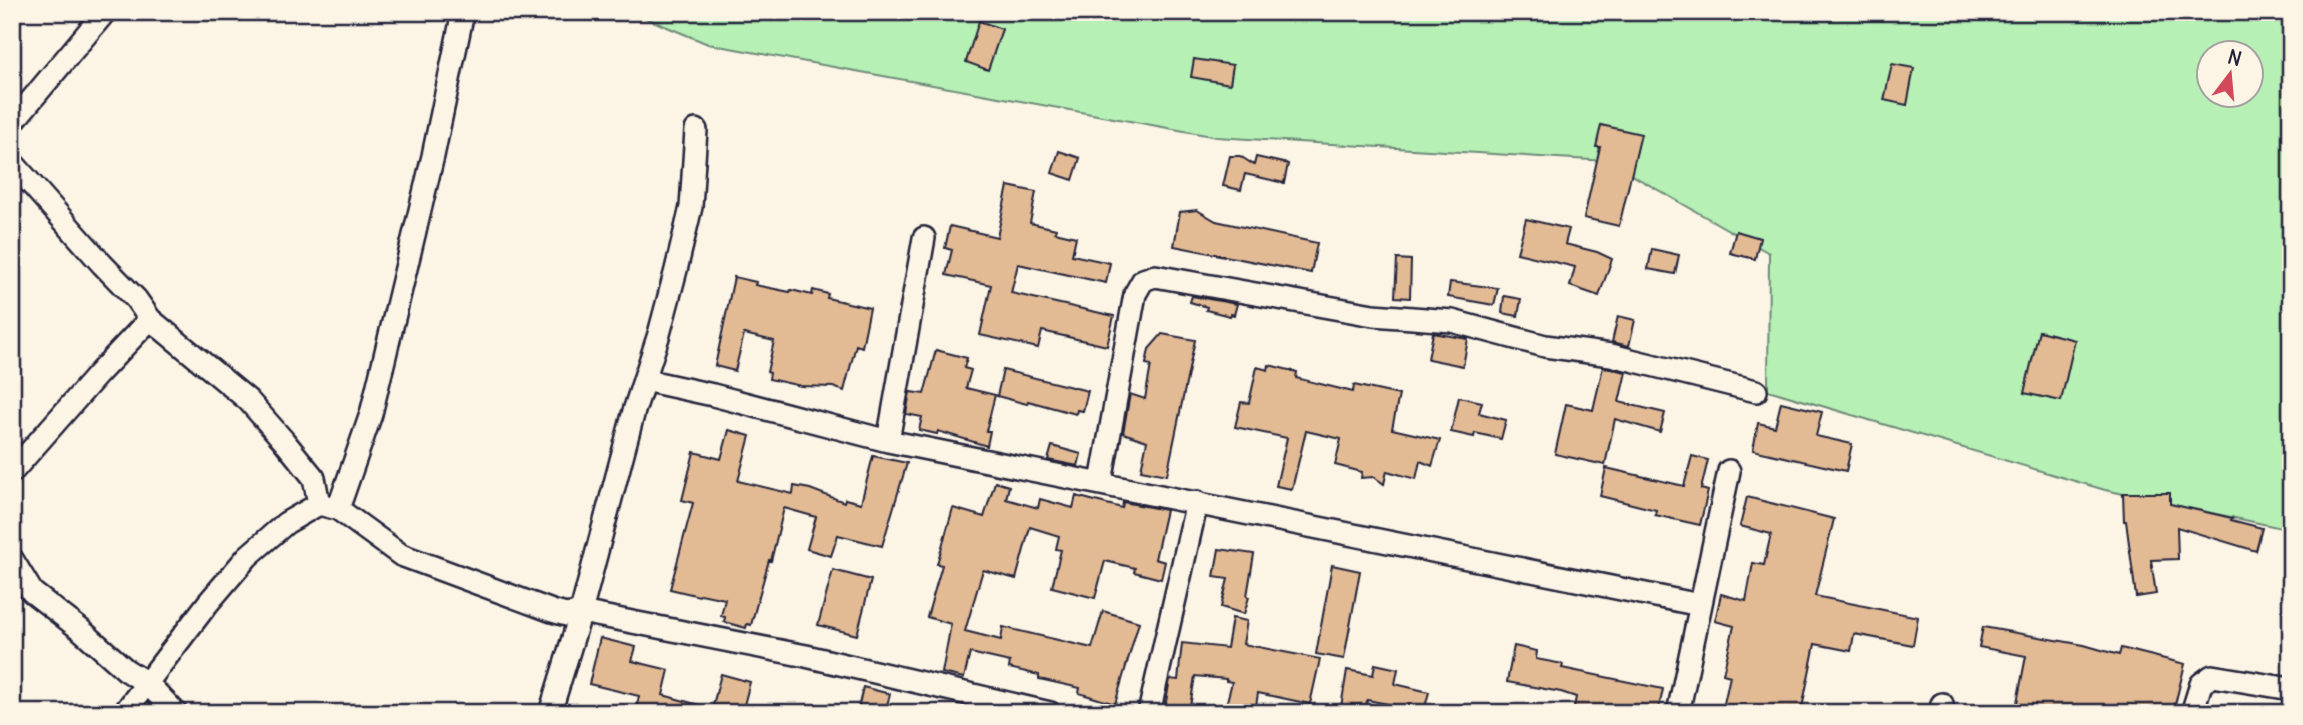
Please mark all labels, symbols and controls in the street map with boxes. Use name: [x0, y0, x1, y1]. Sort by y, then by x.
north arrow: [2194, 38, 2264, 108]
text: N: [2225, 44, 2244, 71]

